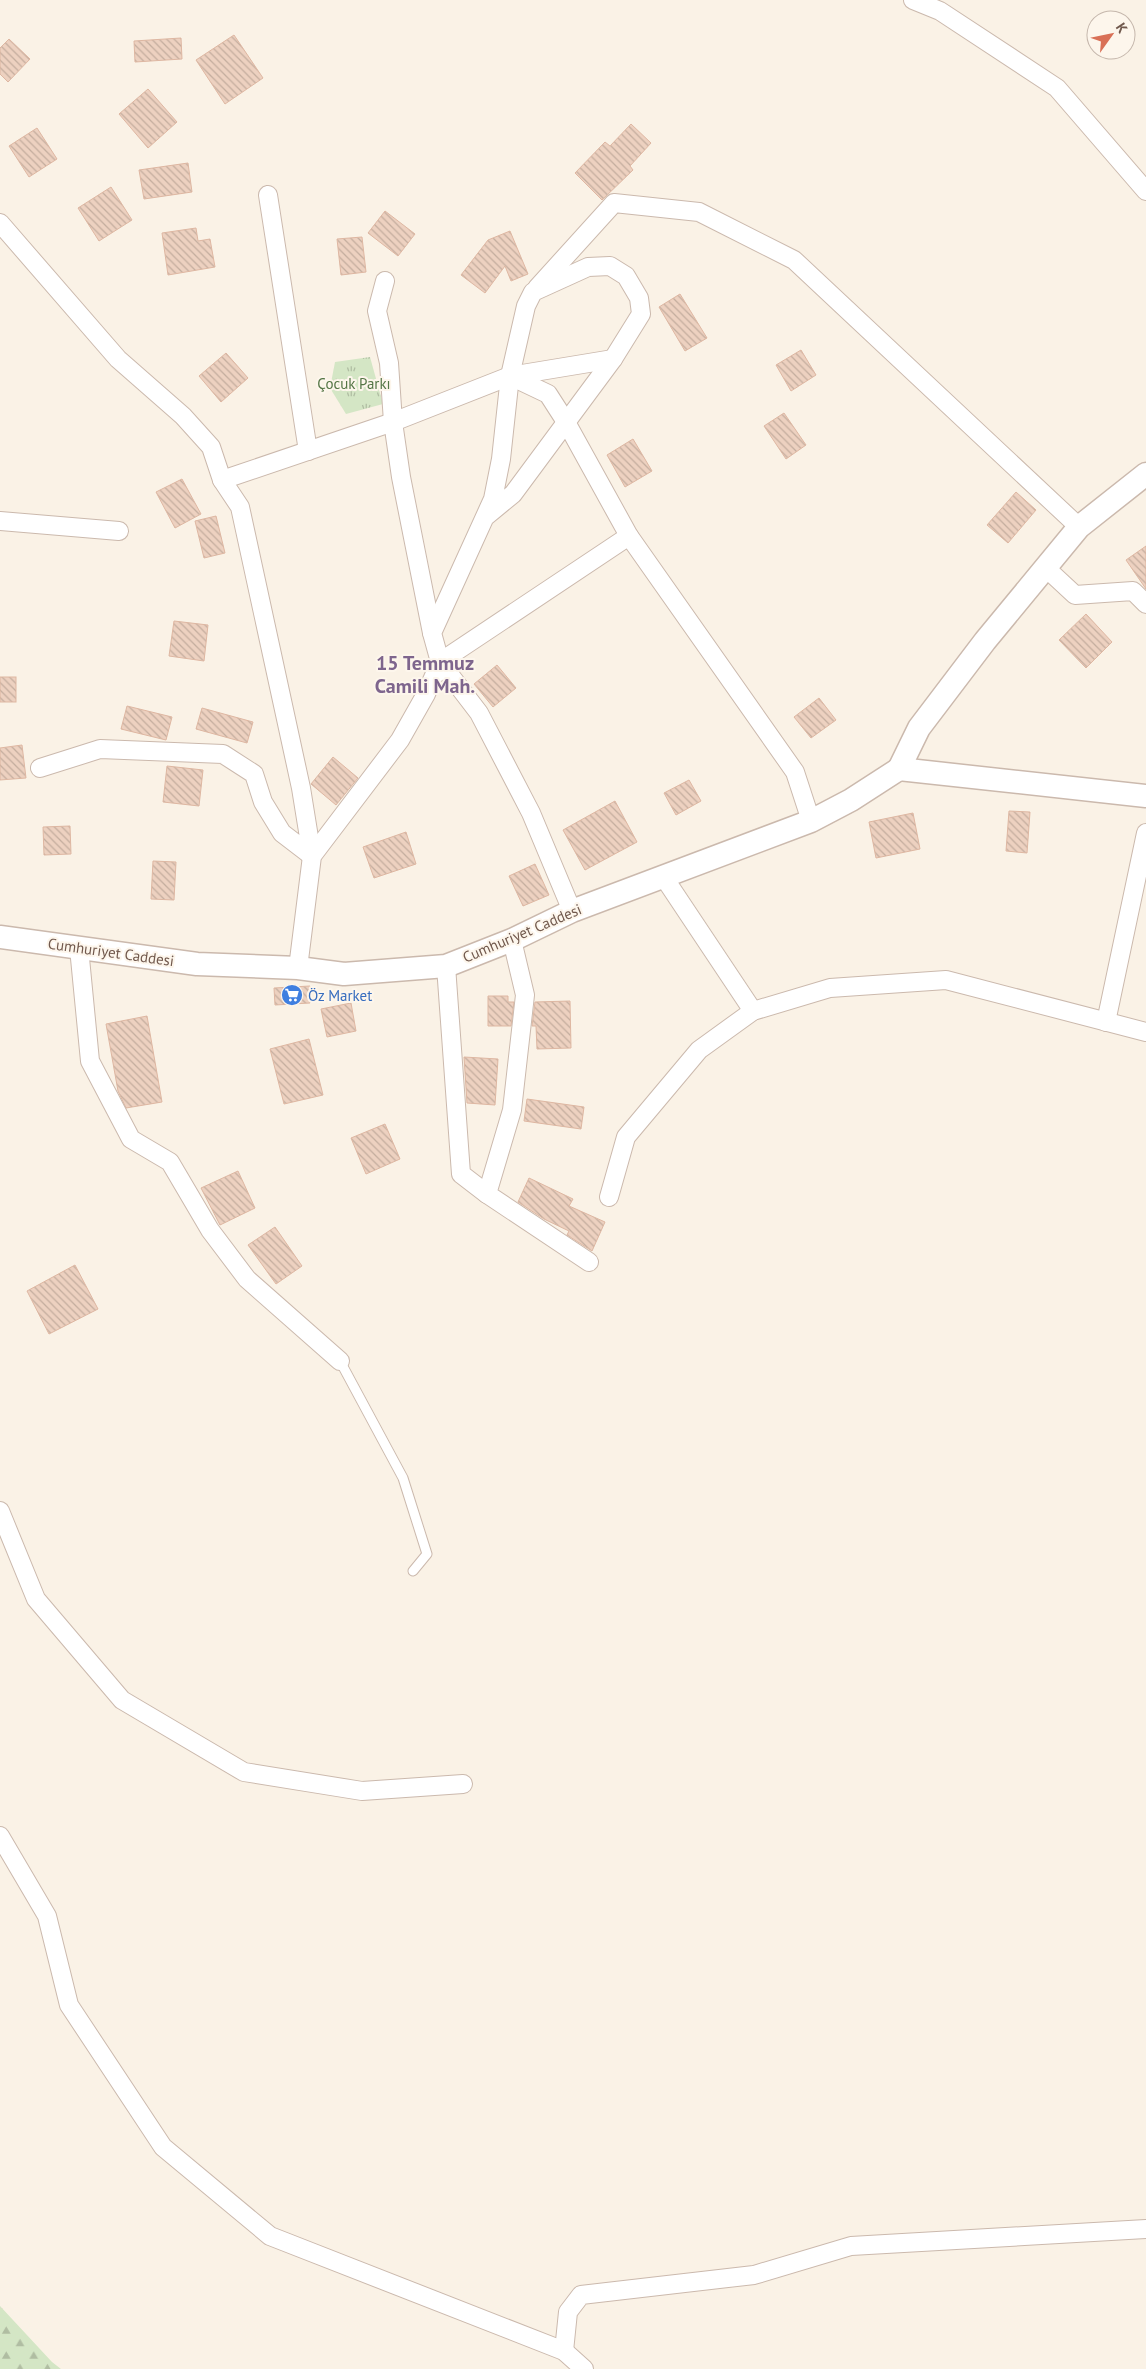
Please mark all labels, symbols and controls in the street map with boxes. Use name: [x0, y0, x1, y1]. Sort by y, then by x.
north arrow: [1086, 10, 1136, 60]
text: K: [1112, 19, 1132, 37]
park label: Çocuk Parkı: [317, 374, 391, 393]
district label: 15 Temmuz Camili Mah.: [375, 650, 475, 699]
street label: Cumhuriyet Caddesi: [460, 899, 584, 967]
street label: Cumhuriyet Caddesi: [47, 934, 175, 970]
supermarket icon: Öz Market: [280, 983, 304, 1007]
place label: Öz Market: [308, 986, 372, 1005]

